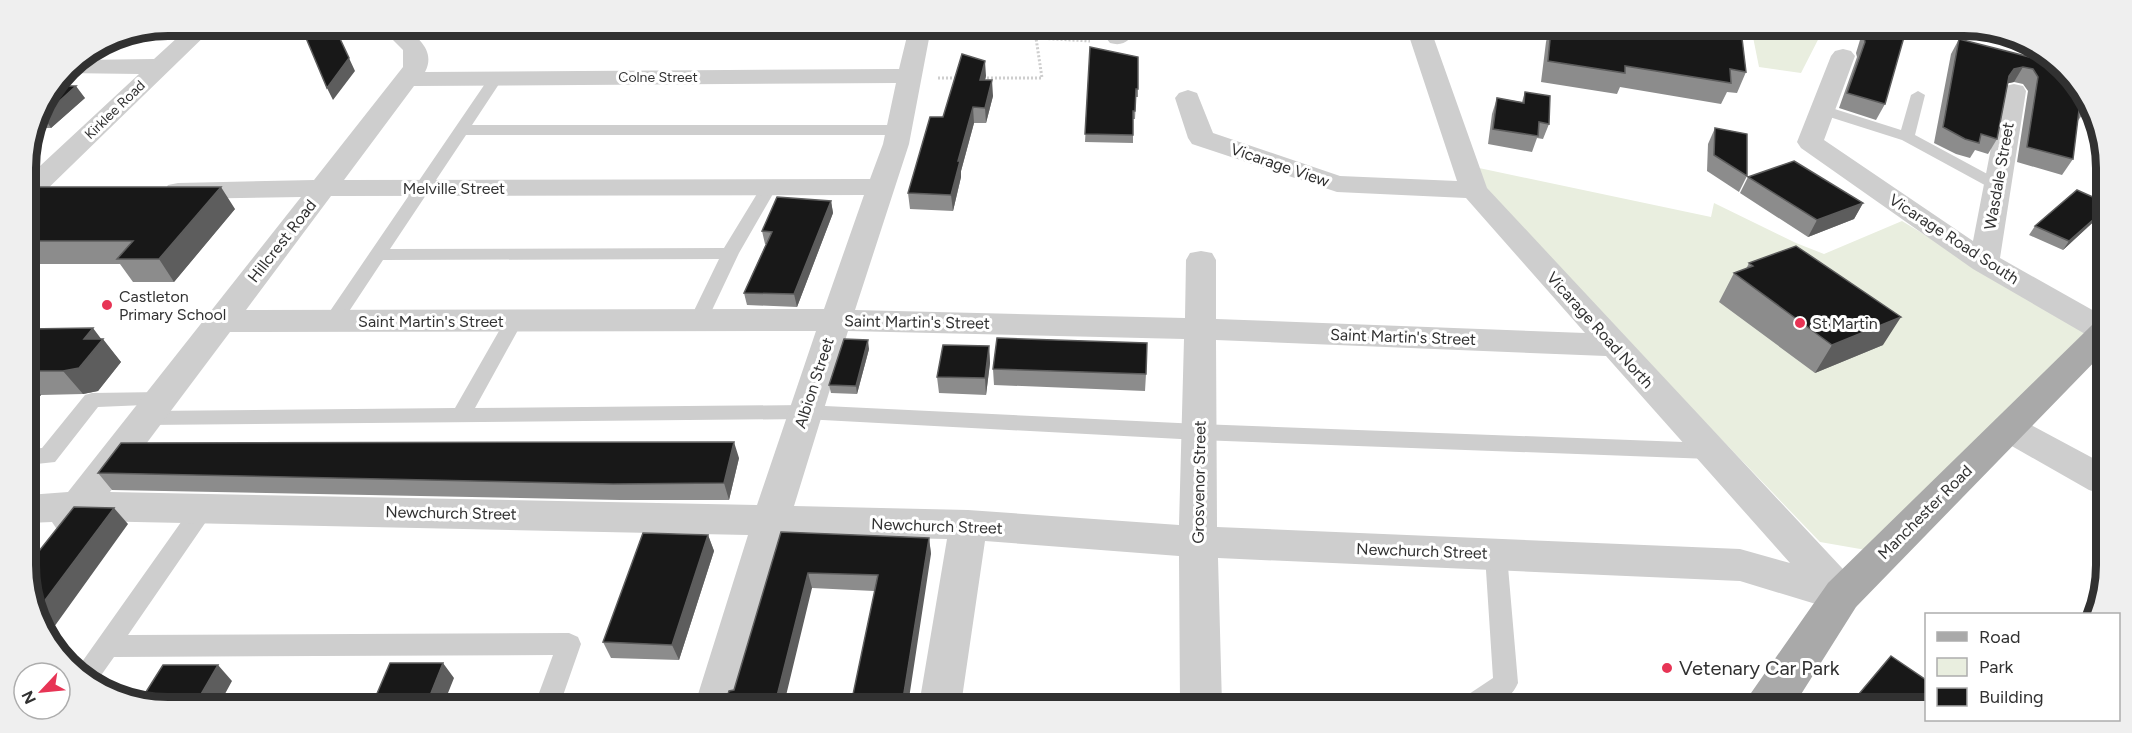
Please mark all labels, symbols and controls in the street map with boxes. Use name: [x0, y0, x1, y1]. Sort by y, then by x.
street label: Colne Street: [618, 69, 698, 86]
street label: Kirklee Road: [81, 77, 149, 143]
street label: Wasdale Street: [1980, 121, 2018, 231]
street label: Vicarage View: [1228, 139, 1332, 191]
street label: Melville Street: [403, 179, 505, 198]
street label: Vicarage Road South: [1885, 190, 2023, 288]
street label: Hillcrest Road: [244, 196, 320, 286]
street label: Vicarage Road North: [1543, 268, 1657, 392]
place label: Castleton Primary School: [119, 287, 226, 324]
marker: Castleton Primary School: [100, 298, 114, 312]
street label: Saint Martin's Street: [844, 311, 990, 333]
street label: Saint Martin's Street: [358, 312, 504, 331]
place label: St Martin: [1812, 314, 1878, 333]
marker: St Martin: [1793, 316, 1807, 330]
street label: Saint Martin's Street: [1330, 325, 1476, 349]
street label: Albion Street: [790, 335, 838, 431]
street label: Grosvenor Street: [1188, 420, 1210, 544]
street label: Manchester Road: [1874, 461, 1976, 563]
street label: Newchurch Street: [385, 502, 517, 524]
street label: Newchurch Street: [871, 514, 1003, 538]
street label: Newchurch Street: [1356, 539, 1488, 563]
legend: [1925, 613, 2120, 721]
text: Road: [1979, 626, 2020, 648]
place label: Vetenary Car Park: [1679, 656, 1840, 680]
text: Park: [1979, 656, 2014, 678]
north arrow: [12, 661, 72, 721]
marker: Vetenary Car Park: [1660, 661, 1674, 675]
text: Building: [1979, 686, 2044, 708]
text: N: [18, 688, 40, 707]

